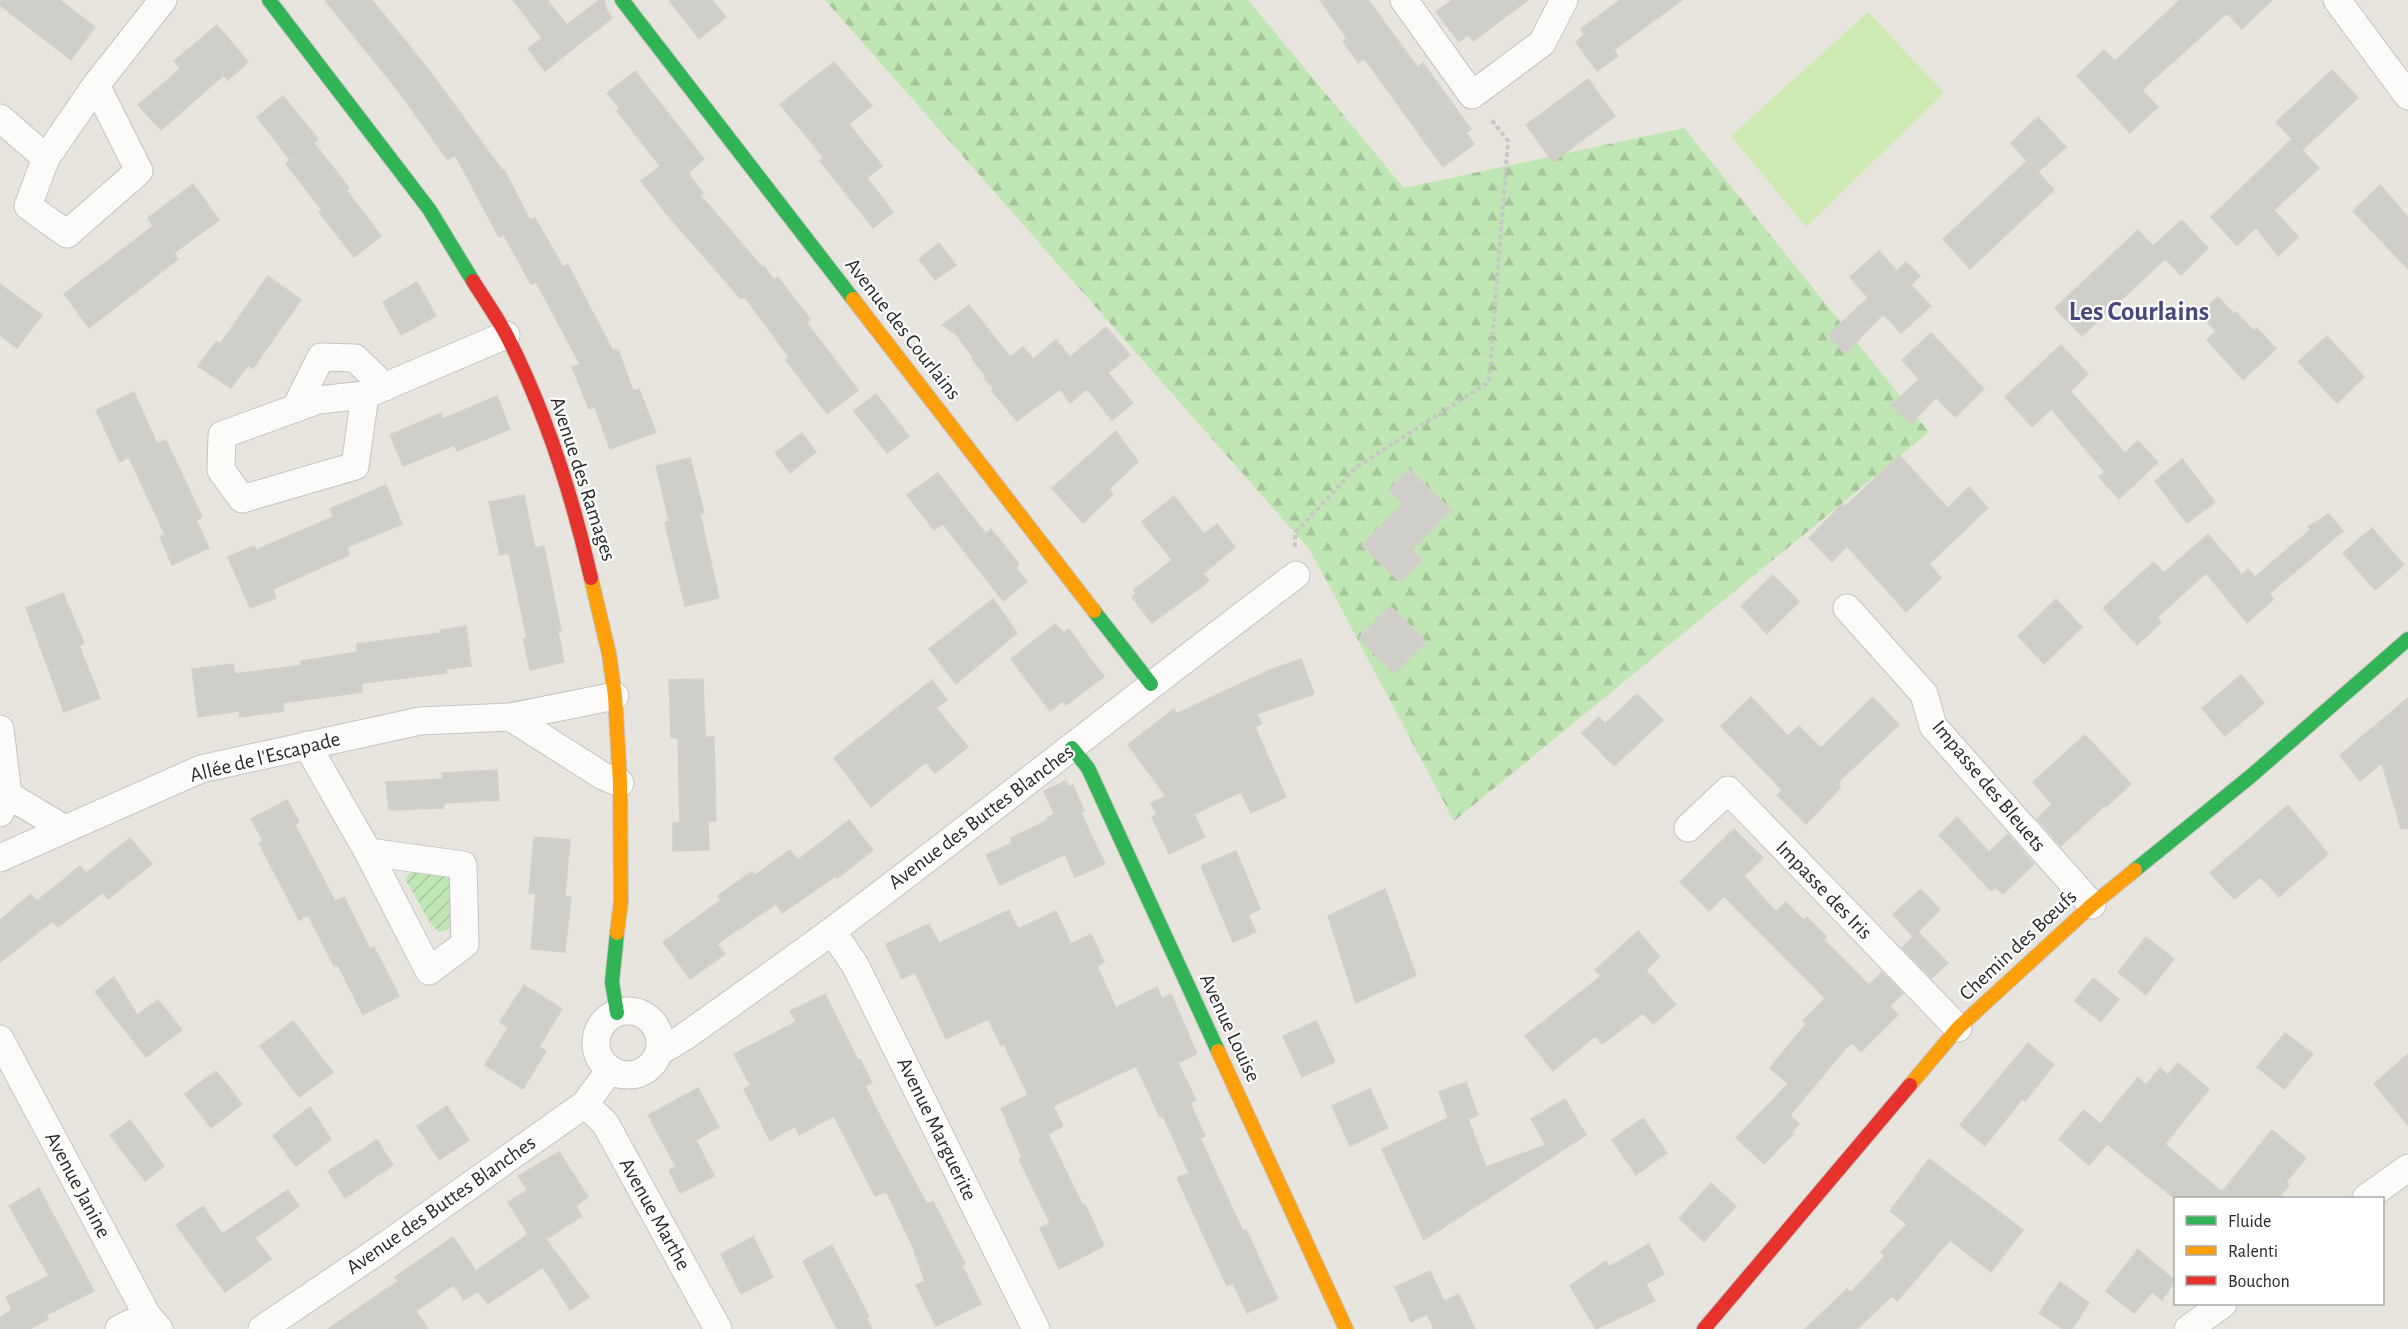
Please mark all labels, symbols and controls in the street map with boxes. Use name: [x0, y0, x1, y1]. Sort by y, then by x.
street label: Avenue des Courlains: [841, 254, 965, 404]
district label: Les Courlains: [2069, 298, 2209, 325]
street label: Avenue des Ramages: [547, 394, 619, 564]
street label: Impasse des Bleuets: [1928, 716, 2050, 856]
street label: Allée de l'Escapade: [188, 728, 342, 786]
street label: Avenue des Buttes Blanches: [885, 741, 1077, 893]
street label: Impasse des Iris: [1772, 837, 1876, 943]
street label: Chemin des Bœufs: [1955, 886, 2081, 1004]
street label: Avenue Louise: [1196, 971, 1264, 1085]
street label: Avenue Marguerite: [893, 1054, 981, 1204]
street label: Avenue Janine: [41, 1129, 115, 1241]
street label: Avenue des Buttes Blanches: [343, 1132, 539, 1278]
street label: Avenue Marthe: [616, 1154, 694, 1274]
legend: [2174, 1197, 2384, 1305]
text: Fluide: [2228, 1213, 2271, 1231]
text: Ralenti: [2228, 1243, 2278, 1261]
text: Bouchon: [2228, 1273, 2290, 1291]

